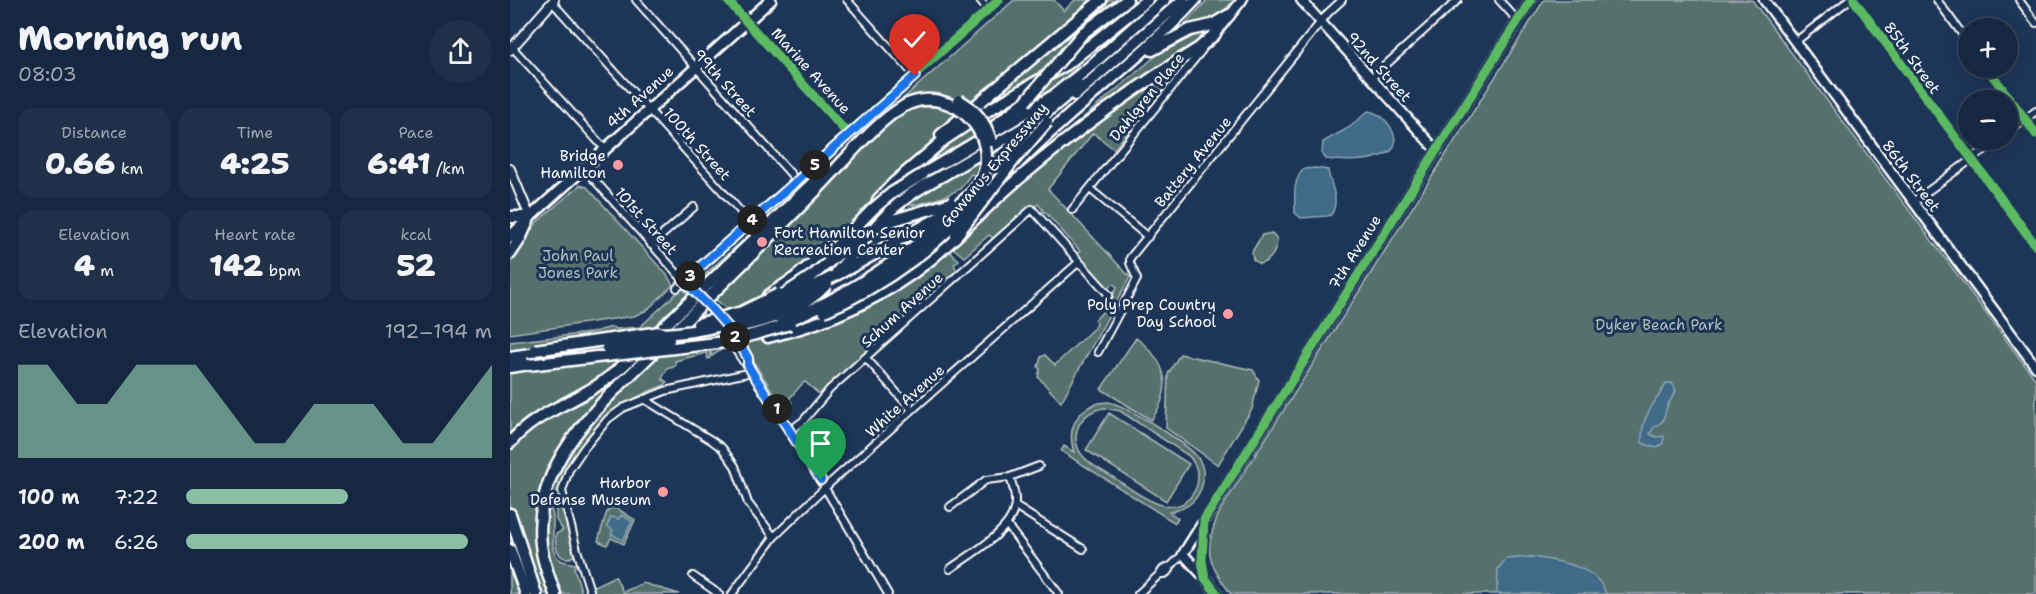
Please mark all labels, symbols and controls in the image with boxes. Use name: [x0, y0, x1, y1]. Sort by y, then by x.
pin: [889, 14, 940, 76]
text: Morning run: [18, 16, 242, 61]
street label: 85th Street: [1879, 18, 1945, 98]
map controls: [1958, 18, 2018, 150]
button: +: [1958, 18, 2018, 78]
button: share: [429, 20, 492, 83]
icon: check: [898, 23, 931, 56]
street label: Marine Avenue: [767, 24, 855, 118]
street label: 92nd Street: [1342, 28, 1416, 106]
street label: 99th Street: [689, 45, 761, 121]
street label: Dahlgren Place: [1105, 49, 1189, 145]
text: 08:03: [18, 61, 77, 87]
street label: 4th Avenue: [602, 61, 678, 133]
button: −: [1958, 90, 2018, 150]
street label: Gowanus Expressway: [936, 98, 1052, 232]
street label: 100th Street: [659, 103, 735, 185]
street label: Battery Avenue: [1150, 112, 1236, 212]
text: Distance: [61, 122, 127, 143]
text: Time: [237, 122, 273, 143]
text: Pace: [398, 122, 434, 143]
street label: 86th Street: [1877, 136, 1945, 216]
text: 0.66: [45, 143, 115, 184]
text: 4:25: [220, 143, 290, 184]
text: 6:41: [367, 143, 431, 184]
place label: Bridge Hamilton: [540, 146, 606, 183]
pin: 5: [800, 150, 830, 180]
text: 5: [810, 154, 820, 175]
text: km: [115, 158, 143, 179]
text: /km: [431, 158, 465, 179]
marker: Bridge Hamilton: [611, 158, 625, 172]
street label: 101st Street: [610, 183, 682, 259]
pin: 4: [737, 205, 767, 235]
text: 4: [746, 209, 758, 230]
street label: 7th Avenue: [1324, 211, 1386, 293]
place label: Fort Hamilton Senior Recreation Center: [774, 223, 925, 260]
text: Elevation: [58, 224, 130, 245]
text: Heart rate: [214, 224, 296, 245]
text: kcal: [400, 224, 432, 245]
marker: Fort Hamilton Senior Recreation Center: [755, 235, 769, 249]
text: 4: [74, 245, 95, 286]
text: 142: [209, 245, 263, 286]
text: 52: [396, 245, 436, 286]
park label: John Paul Jones Park: [538, 246, 618, 283]
text: m: [95, 260, 114, 281]
text: bpm: [263, 260, 301, 281]
pin: 3: [675, 261, 705, 291]
text: 3: [684, 265, 696, 286]
street label: Schum Avenue: [857, 268, 947, 352]
place label: Poly Prep Country Day School: [1087, 295, 1216, 332]
marker: Poly Prep Country Day School: [1221, 307, 1235, 321]
park label: Dyker Beach Park: [1595, 315, 1723, 335]
text: Elevation: [18, 318, 108, 344]
text: 192–194 m: [385, 318, 492, 344]
pin: 2: [720, 322, 750, 352]
text: 2: [729, 326, 741, 347]
street label: White Avenue: [861, 360, 949, 442]
pin: 1: [762, 394, 792, 424]
text: 1: [773, 398, 781, 419]
pin: [795, 418, 846, 480]
icon: arrive: [804, 427, 837, 460]
place label: Harbor Defense Museum: [530, 473, 651, 510]
text: 100 m: [18, 484, 80, 510]
text: 7:22: [114, 484, 159, 510]
marker: Harbor Defense Museum: [656, 485, 670, 499]
text: 200 m: [18, 529, 85, 555]
text: 6:26: [114, 529, 159, 555]

